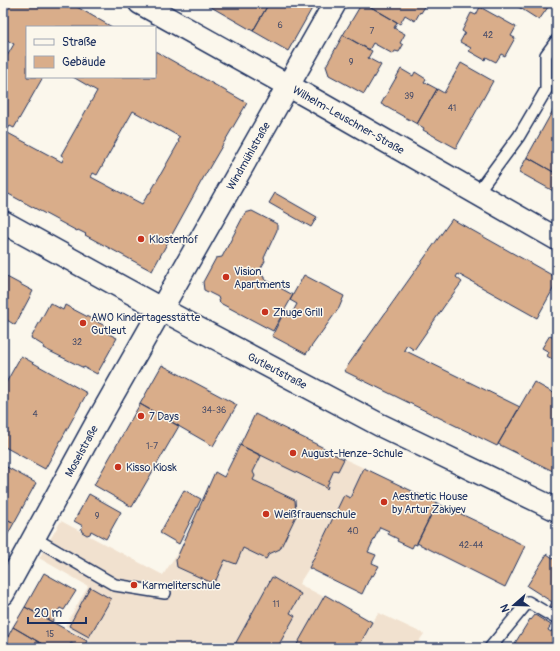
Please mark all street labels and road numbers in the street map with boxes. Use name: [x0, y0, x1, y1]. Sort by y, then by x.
street label: Wilhelm-Leuschner-Straße: [290, 83, 407, 157]
street label: Windmühlstraße: [224, 119, 273, 192]
street label: Gutleutstraße: [245, 350, 309, 392]
street label: Moselstraße: [62, 423, 101, 479]

